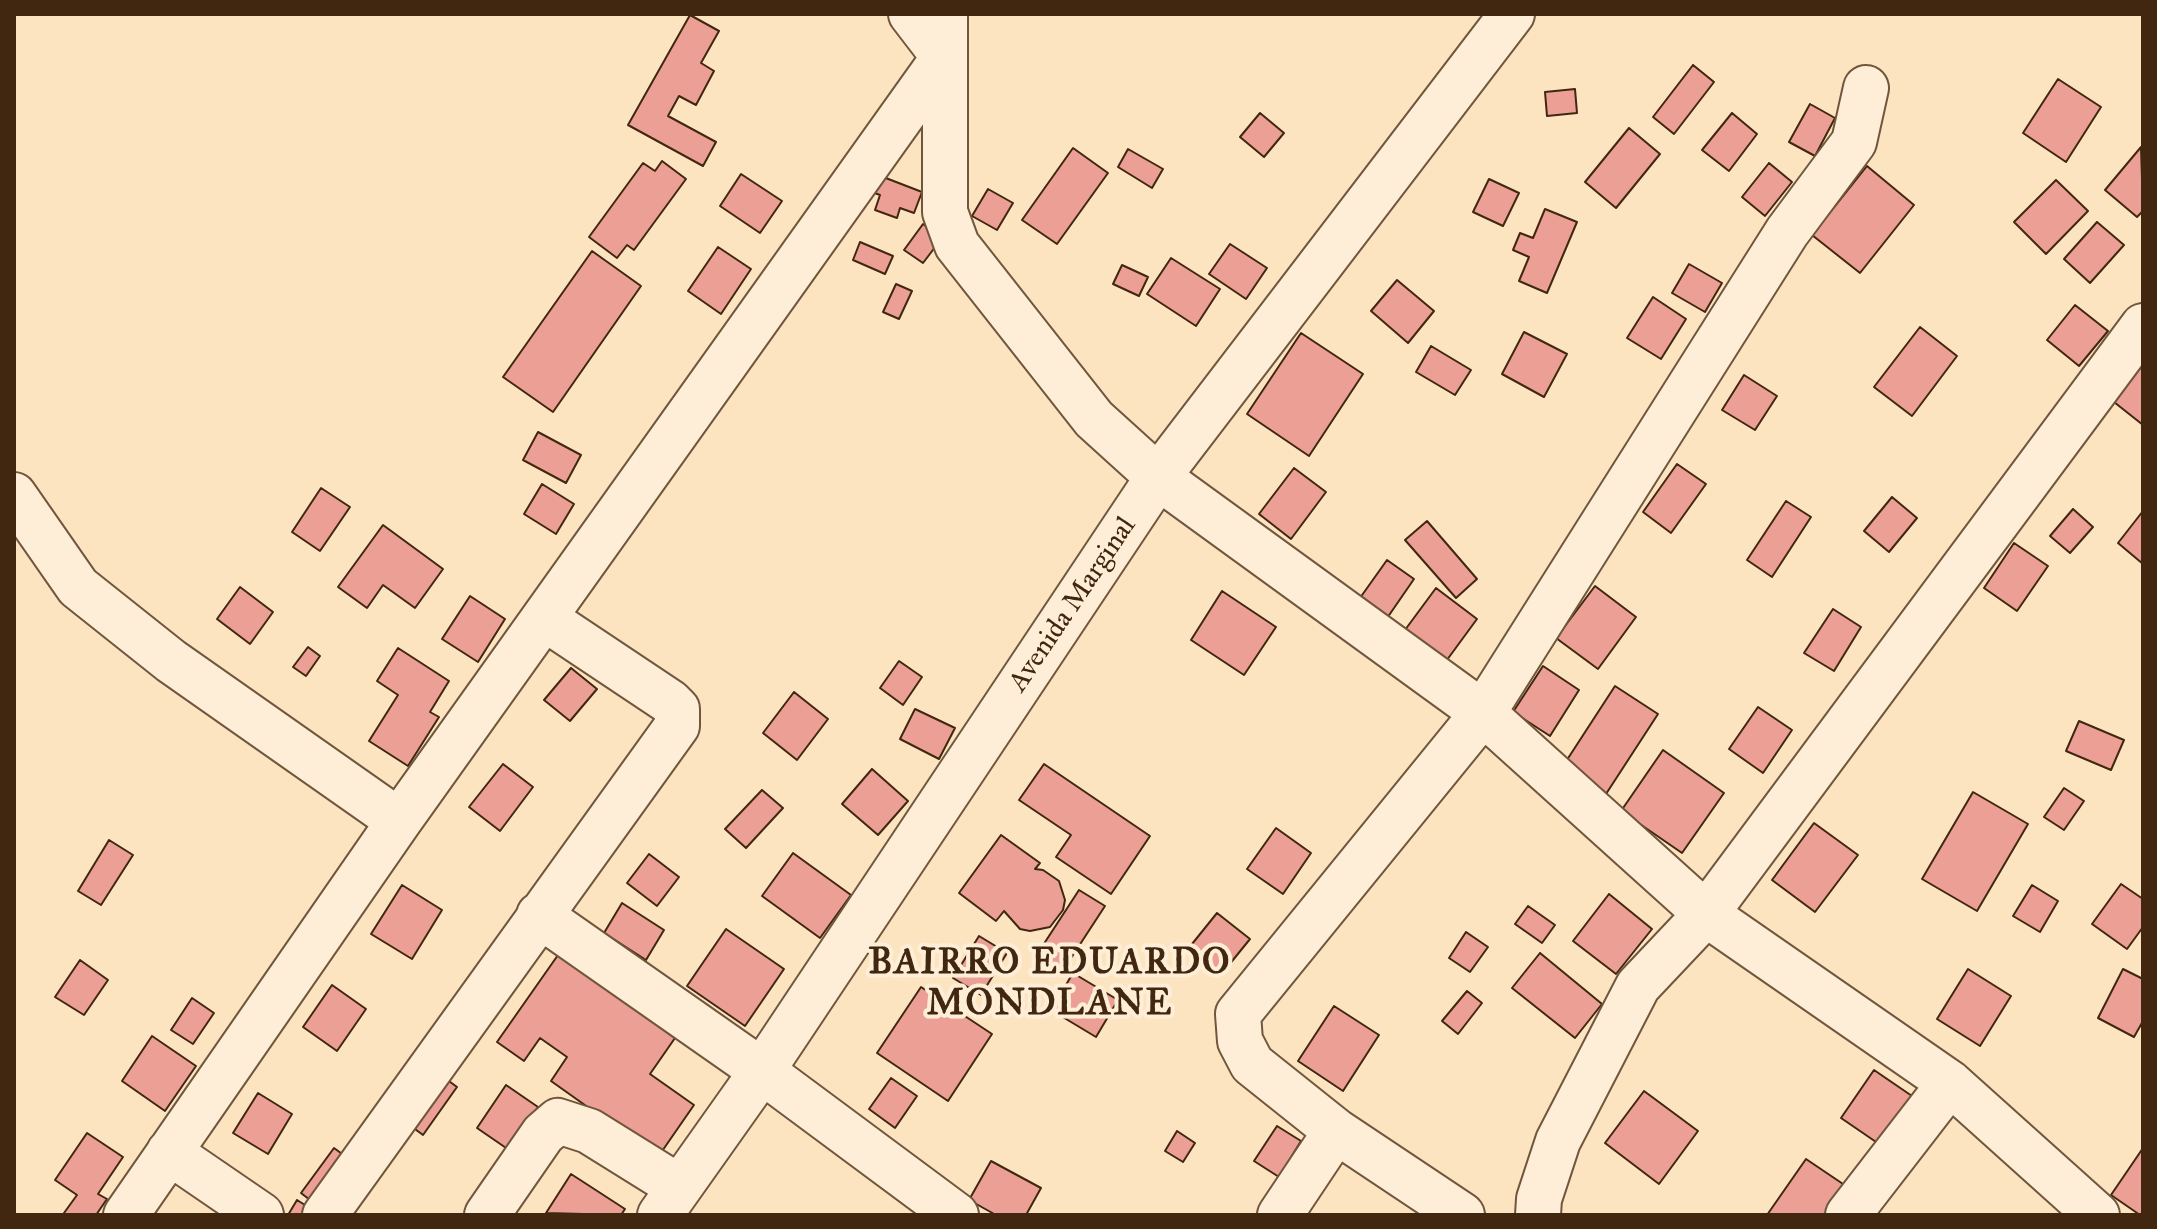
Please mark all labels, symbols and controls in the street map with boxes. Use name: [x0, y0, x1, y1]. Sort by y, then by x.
street label: Avenida Marginal: [1002, 511, 1144, 699]
district label: BAIRRO EDUARDO MONDLANE: [868, 942, 1232, 1027]

